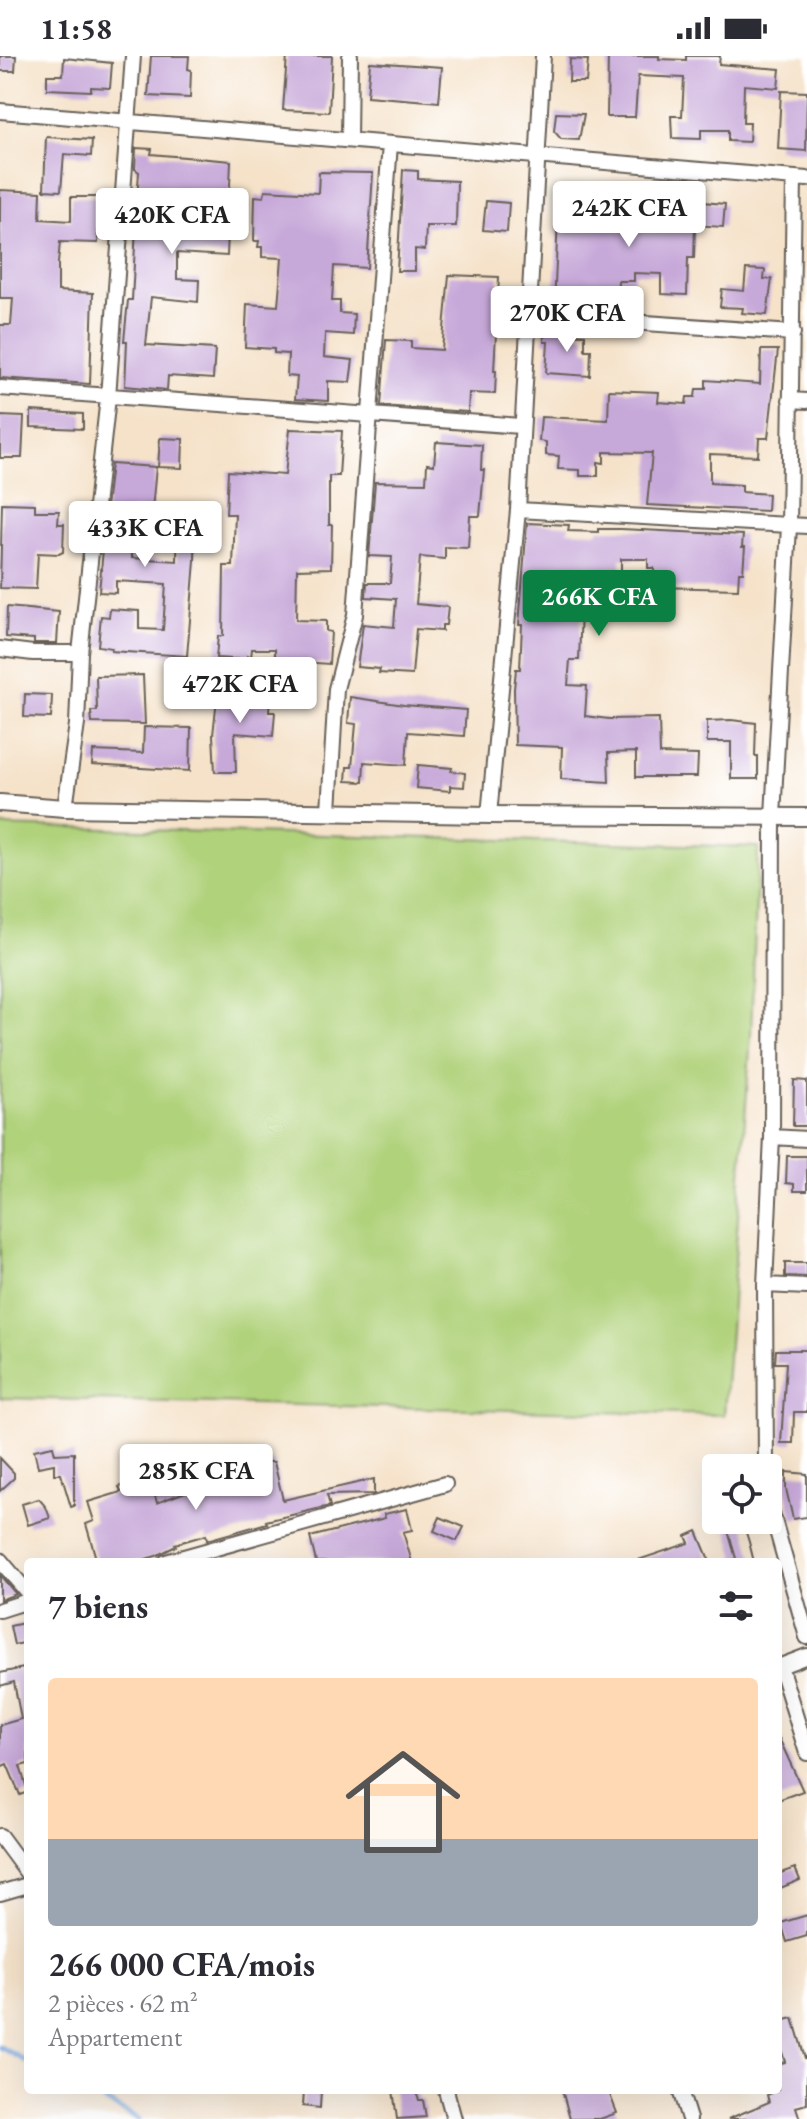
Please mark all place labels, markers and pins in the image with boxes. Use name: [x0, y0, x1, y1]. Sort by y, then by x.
pin: 242K CFA: [546, 181, 712, 249]
pin: 420K CFA: [89, 188, 255, 256]
pin: 270K CFA: [484, 286, 650, 354]
pin: 433K CFA: [62, 501, 228, 569]
pin: 266K CFA: [516, 570, 682, 638]
pin: 472K CFA: [157, 657, 323, 725]
pin: 285K CFA: [113, 1444, 279, 1512]

